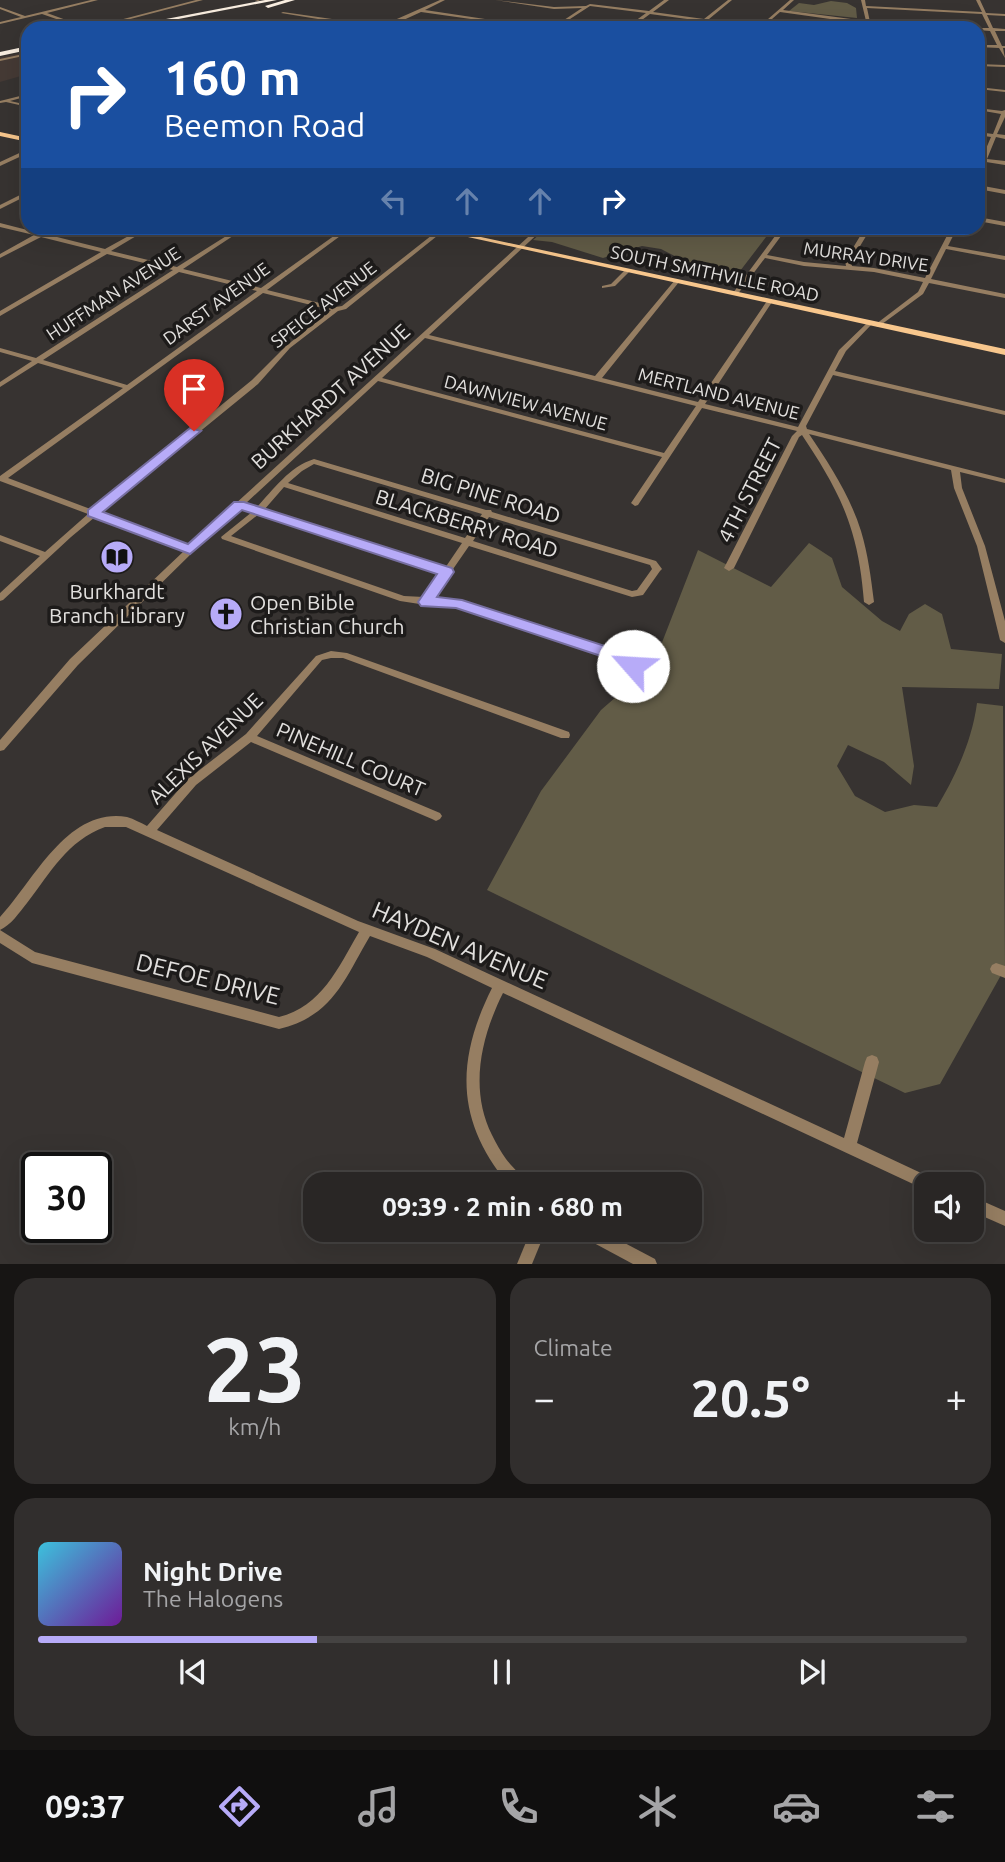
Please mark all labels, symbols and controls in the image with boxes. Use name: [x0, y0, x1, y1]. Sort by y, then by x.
icon: right: [49, 49, 140, 140]
text: 160 m: [164, 49, 301, 104]
text: Beemon Road: [164, 107, 365, 143]
icon: left: [375, 182, 413, 220]
icon: ahead: [448, 182, 486, 220]
icon: ahead: [521, 182, 559, 220]
icon: right: [594, 182, 632, 220]
street label: MURRAY DRIVE: [802, 237, 930, 275]
street label: SOUTH SMITHVILLE ROAD: [609, 241, 821, 305]
street label: HUFFMAN AVENUE: [42, 242, 184, 344]
street label: SPEICE AVENUE: [267, 257, 379, 351]
street label: DARST AVENUE: [159, 258, 273, 348]
street label: BURKHARDT AVENUE: [246, 319, 414, 473]
pin: [164, 359, 224, 431]
street label: MERTLAND AVENUE: [636, 363, 802, 423]
icon: arrive: [175, 370, 213, 408]
street label: DAWNVIEW AVENUE: [442, 371, 610, 433]
street label: 4TH STREET: [712, 434, 786, 546]
street label: BIG PINE ROAD: [418, 462, 564, 528]
street label: BLACKBERRY ROAD: [373, 484, 561, 562]
library icon: Burkhardt Branch Library: [98, 538, 136, 576]
place label: Burkhardt Branch Library: [49, 579, 185, 627]
place label: Open Bible Christian Church: [250, 590, 405, 638]
church icon: Open Bible Christian Church: [207, 595, 245, 633]
position arrow: [596, 629, 670, 703]
street label: ALEXIS AVENUE: [143, 688, 267, 808]
street label: PINEHILL COURT: [273, 717, 429, 801]
street label: HAYDEN AVENUE: [368, 896, 552, 994]
street label: DEFOE DRIVE: [133, 948, 283, 1010]
speed limit sign: 30: [21, 1152, 112, 1243]
map controls: [914, 1172, 984, 1242]
button: sound: [914, 1172, 984, 1242]
text: 09:39 · 2 min · 680 m: [382, 1192, 623, 1221]
text: 23: [203, 1317, 306, 1419]
text: Climate: [534, 1335, 613, 1360]
text: 20.5°: [691, 1369, 810, 1427]
text: −: [534, 1377, 555, 1419]
text: +: [946, 1377, 967, 1419]
text: km/h: [228, 1414, 281, 1439]
text: Night Drive: [143, 1557, 283, 1586]
text: The Halogens: [143, 1586, 283, 1611]
icon: previous: [174, 1653, 212, 1691]
icon: pause: [483, 1653, 521, 1691]
icon: next: [793, 1653, 831, 1691]
icon: directions: [215, 1782, 264, 1831]
icon: music: [354, 1782, 403, 1831]
icon: phone: [494, 1782, 543, 1831]
icon: climate: [633, 1782, 682, 1831]
icon: car: [772, 1782, 821, 1831]
icon: filters: [911, 1782, 960, 1831]
text: 09:37: [45, 1788, 125, 1824]

